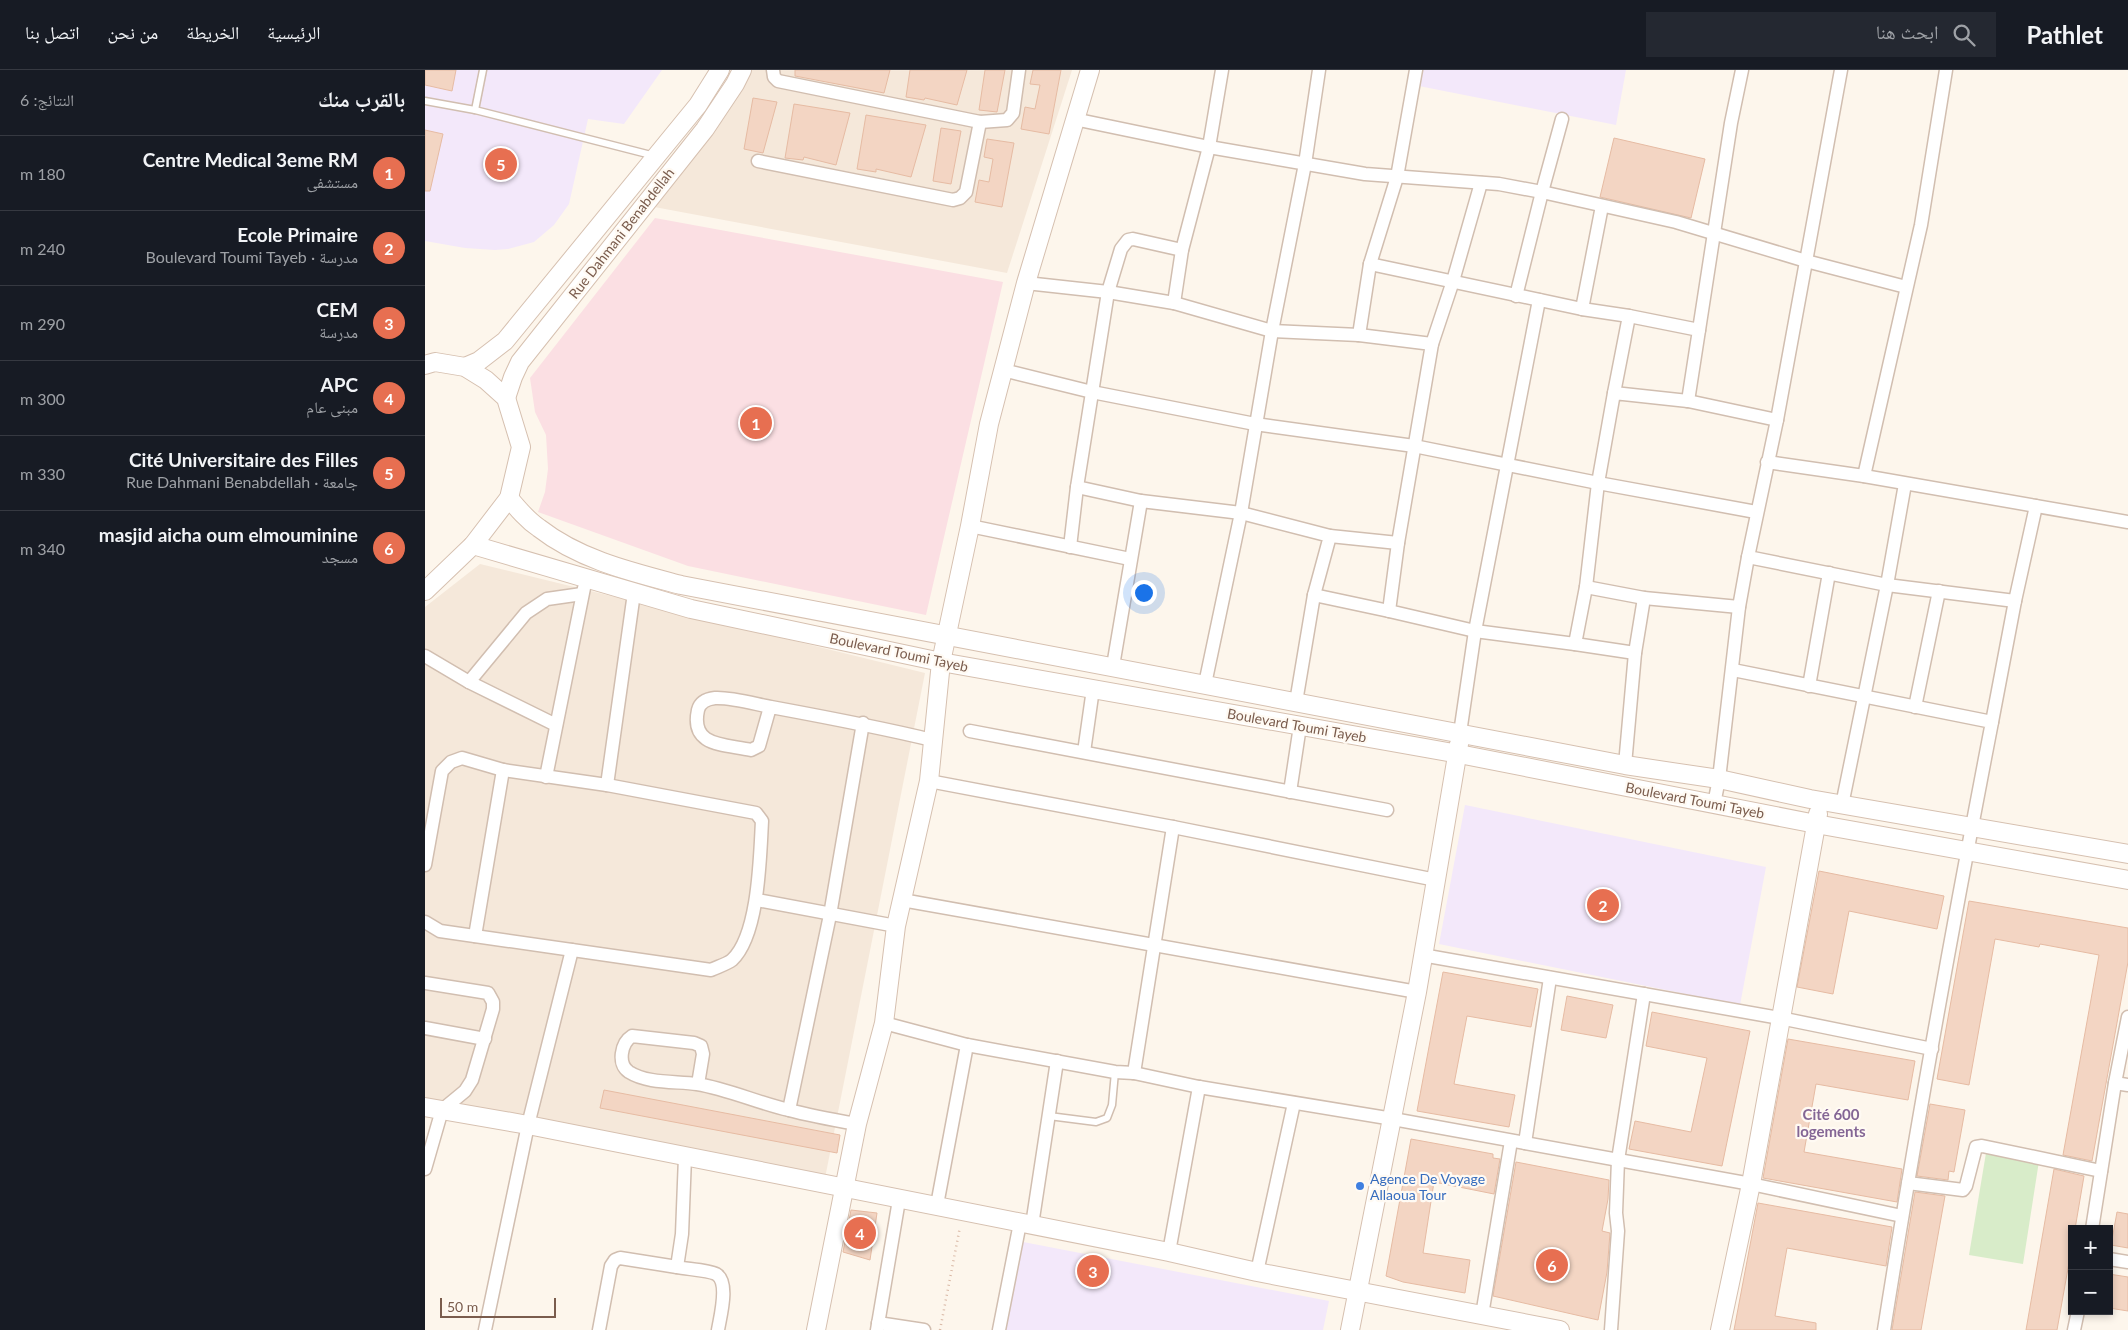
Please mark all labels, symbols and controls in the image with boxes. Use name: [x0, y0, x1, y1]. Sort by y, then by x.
search box: [1646, 12, 1996, 57]
text: ابحث هنا: [1876, 20, 1938, 43]
text: Pathlet: [2026, 20, 2103, 49]
text: اتصل بنا: [25, 21, 79, 43]
text: من نحن: [107, 21, 158, 43]
text: الخريطة: [186, 21, 239, 43]
text: الرئيسية: [267, 21, 321, 43]
icon: search: [1950, 21, 1978, 49]
text: بالقرب منك: [318, 86, 405, 111]
text: النتائج: 6: [20, 90, 74, 109]
pin: 5: [485, 145, 517, 183]
text: Centre Medical 3eme RM: [143, 148, 358, 171]
text: 180 m: [20, 164, 65, 183]
text: 1: [384, 164, 394, 183]
street label: Rue Dahmani Benabdellah: [565, 164, 677, 302]
text: مستشفى: [307, 172, 358, 191]
text: Ecole Primaire: [237, 223, 358, 246]
text: 240 m: [20, 239, 65, 258]
text: 2: [384, 239, 394, 258]
text: مدرسة · Boulevard Toumi Tayeb: [146, 247, 358, 266]
text: CEM: [317, 298, 358, 321]
text: 290 m: [20, 314, 65, 333]
text: 3: [384, 314, 394, 333]
text: مدرسة: [319, 322, 358, 341]
text: APC: [320, 373, 358, 396]
text: 300 m: [20, 389, 65, 408]
text: 4: [384, 389, 394, 408]
text: مبنى عام: [306, 397, 358, 416]
pin: 1: [740, 404, 772, 442]
text: Cité Universitaire des Filles: [129, 448, 358, 471]
text: 330 m: [20, 464, 65, 483]
text: 5: [384, 464, 394, 483]
text: جامعة · Rue Dahmani Benabdellah: [126, 472, 358, 491]
text: masjid aicha oum elmouminine: [99, 523, 358, 546]
text: 340 m: [20, 539, 65, 558]
text: 6: [384, 539, 394, 558]
text: مسجد: [322, 547, 358, 566]
your location: [1131, 580, 1157, 606]
street label: Boulevard Toumi Tayeb: [828, 629, 970, 675]
street label: Boulevard Toumi Tayeb: [1226, 704, 1368, 746]
street label: Boulevard Toumi Tayeb: [1624, 778, 1766, 822]
pin: 2: [1587, 886, 1619, 924]
district label: Cité 600 logements: [1796, 1105, 1866, 1140]
place label: Agence De Voyage Allaoua Tour: [1370, 1170, 1485, 1203]
marker: Agence De Voyage Allaoua Tour: [1354, 1180, 1366, 1192]
pin: 4: [844, 1214, 876, 1252]
map controls: [2068, 1225, 2113, 1315]
button: +: [2068, 1225, 2113, 1270]
pin: 6: [1536, 1246, 1568, 1284]
pin: 3: [1077, 1252, 1109, 1290]
button: −: [2068, 1270, 2113, 1315]
scale bar: [440, 1295, 556, 1318]
text: 50 m: [447, 1298, 478, 1315]

